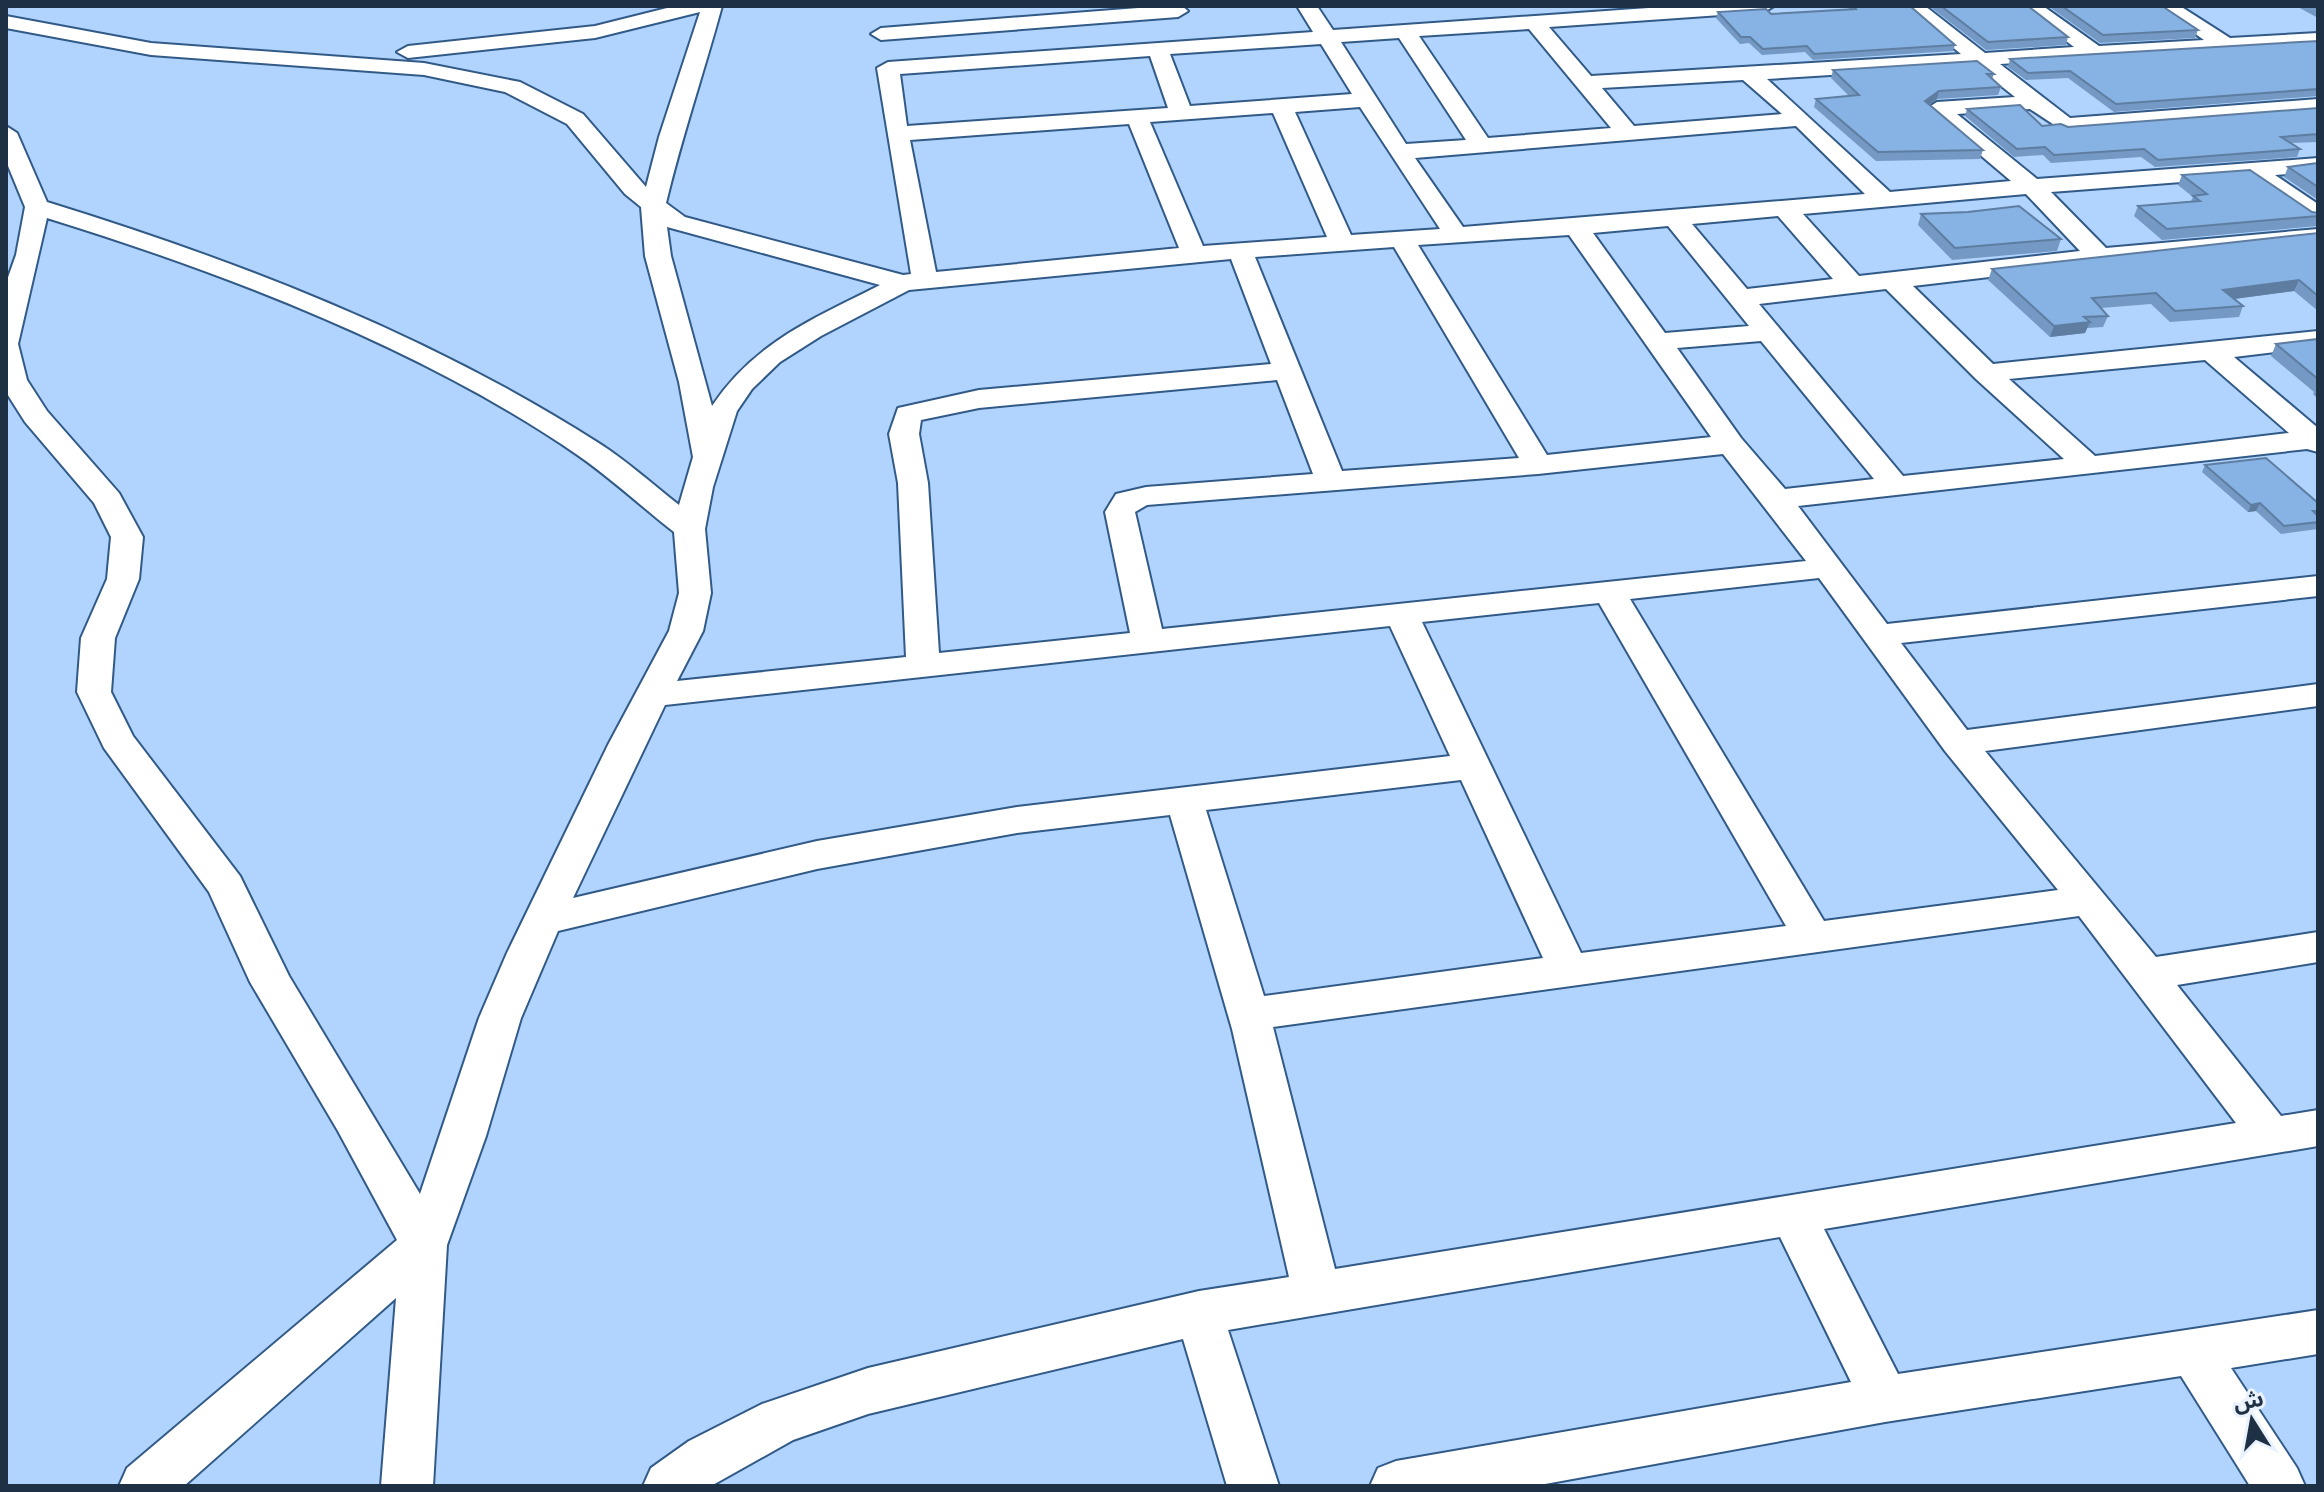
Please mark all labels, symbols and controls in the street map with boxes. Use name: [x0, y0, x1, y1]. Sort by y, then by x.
north arrow: [2212, 1380, 2292, 1460]
text: ش: [2231, 1385, 2266, 1417]

